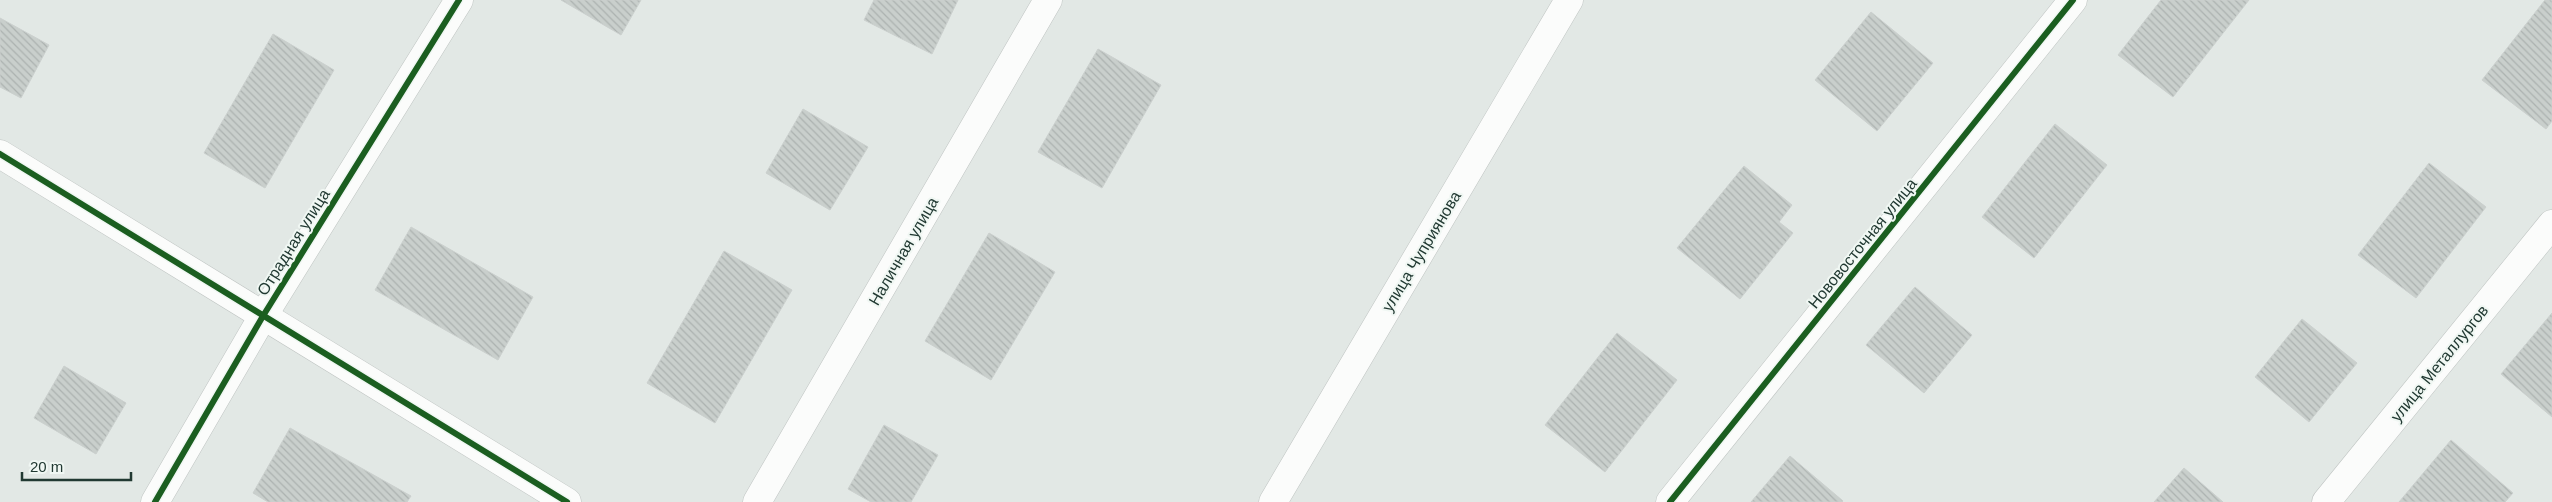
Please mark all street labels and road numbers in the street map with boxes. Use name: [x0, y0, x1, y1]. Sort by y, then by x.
street label: Нововосточная улица: [1805, 175, 1920, 312]
street label: Отрадная улица: [254, 186, 333, 298]
street label: улица Чуприянова: [1379, 188, 1464, 314]
street label: Наличная улица: [866, 194, 941, 308]
street label: улица Металлургов: [2387, 302, 2492, 425]

